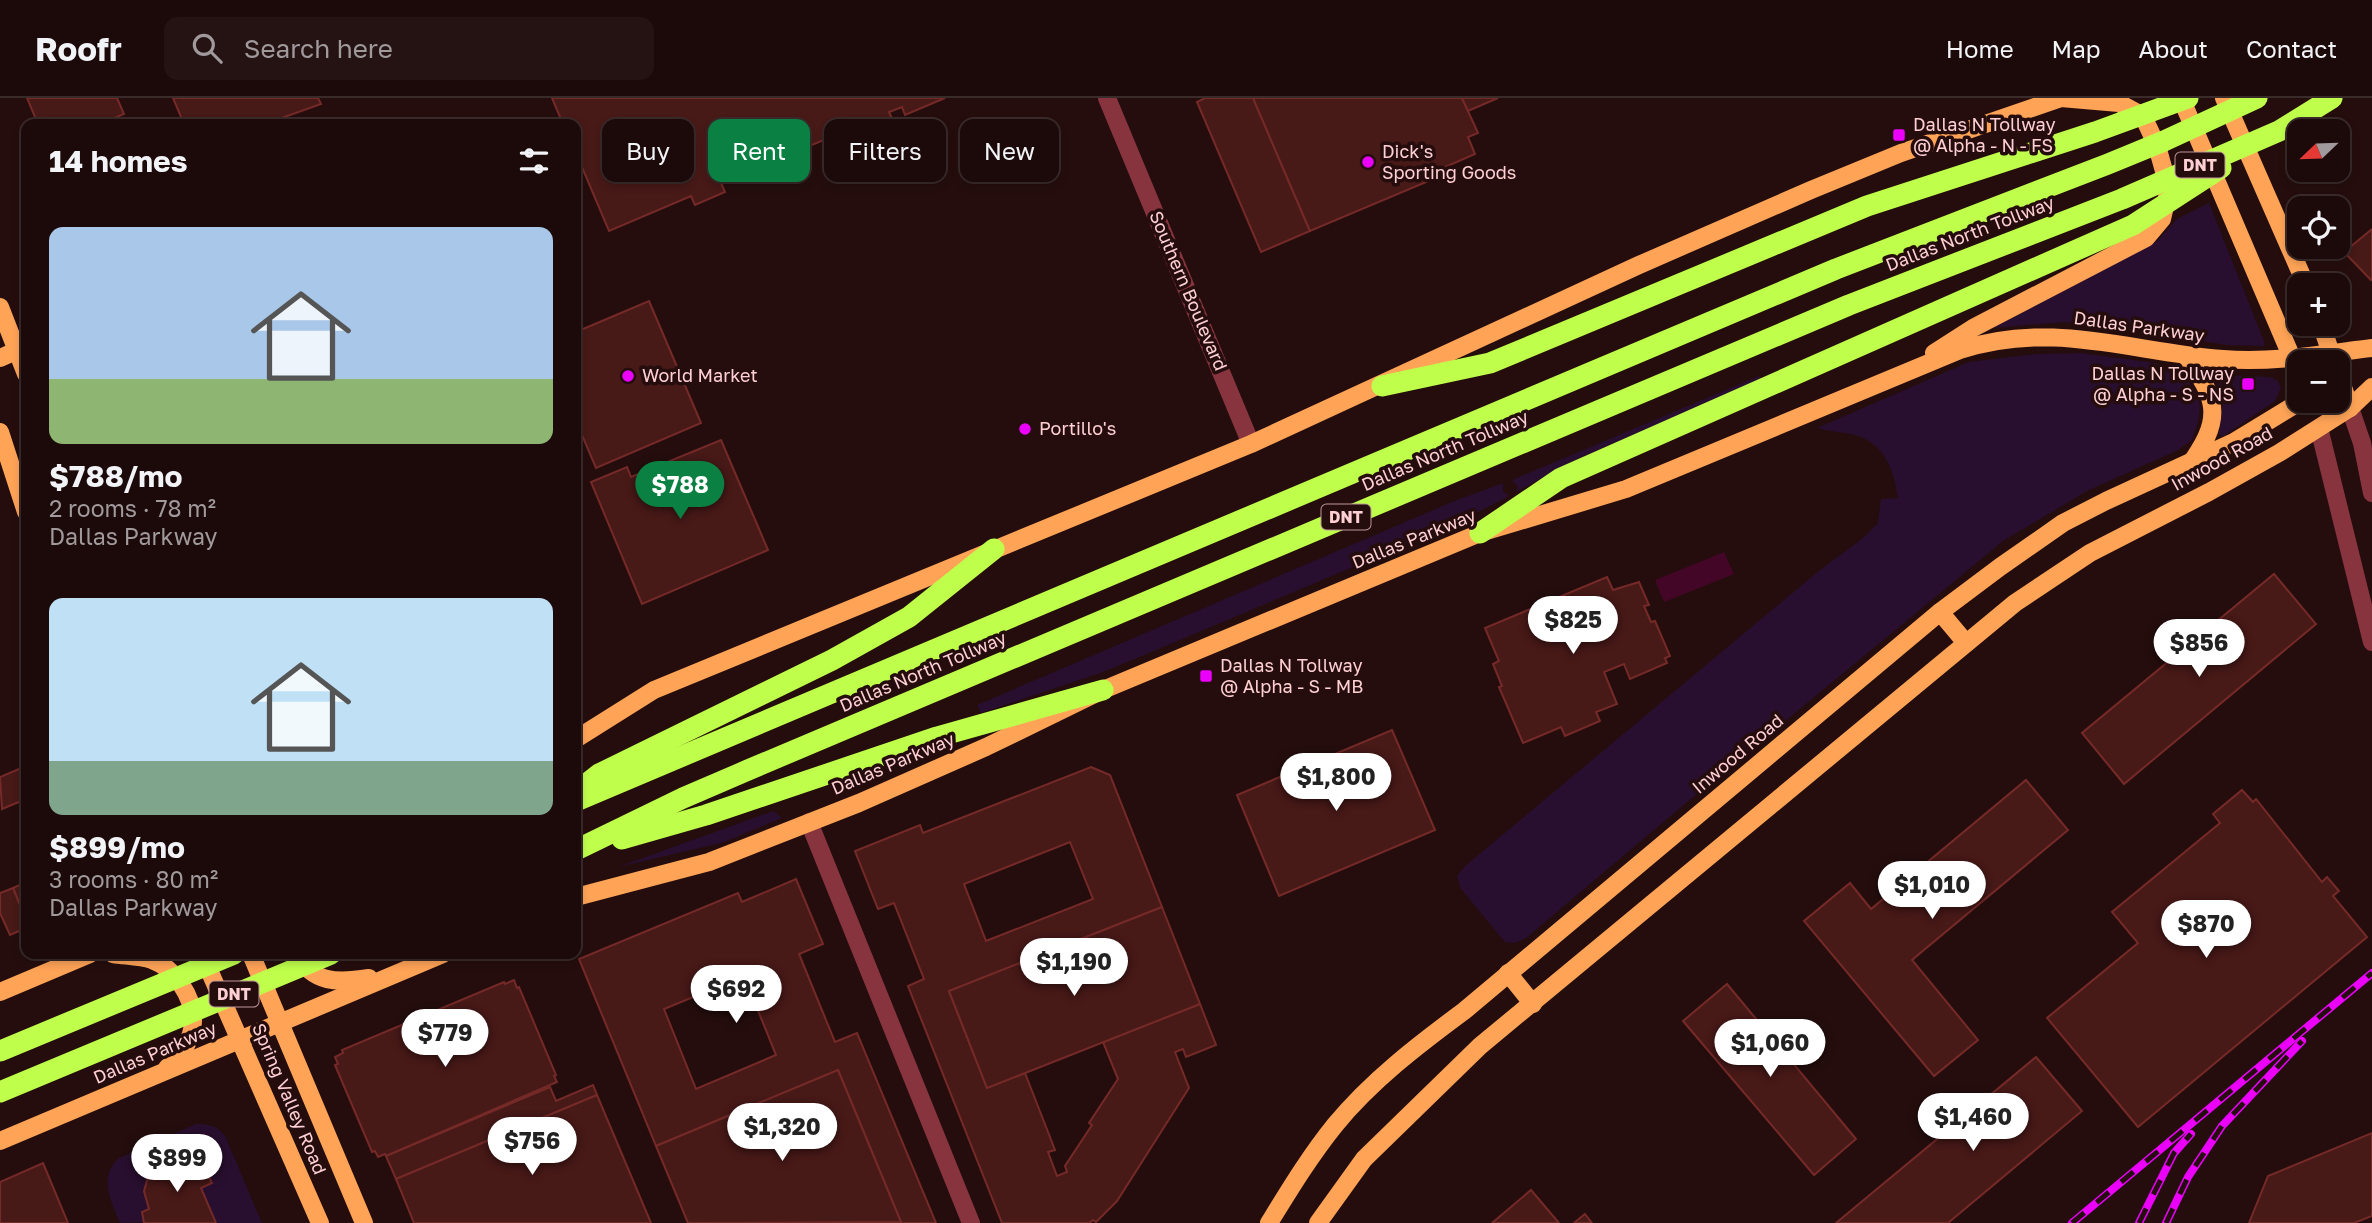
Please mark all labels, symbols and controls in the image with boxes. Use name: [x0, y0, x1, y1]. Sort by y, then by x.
search box: [164, 17, 654, 80]
text: Roofr: [35, 29, 122, 68]
icon: search: [188, 29, 226, 67]
text: Search here: [244, 33, 393, 64]
text: Home: [1946, 34, 2014, 63]
text: Map: [2052, 34, 2101, 63]
text: About: [2139, 34, 2208, 63]
text: Contact: [2246, 34, 2337, 63]
place label: Dallas N Tollway @ Alpha - N - FS: [1913, 113, 2055, 156]
chip: Buy: [602, 119, 694, 182]
chip: Rent: [708, 119, 810, 182]
chip: Filters: [824, 119, 946, 182]
chip: New: [960, 119, 1059, 182]
north arrow: [2287, 119, 2350, 182]
map controls: [2287, 119, 2350, 413]
marker: Dallas N Tollway @ Alpha - N - FS: [1891, 127, 1907, 143]
place label: Dick's Sporting Goods: [1382, 140, 1516, 183]
icon: filters: [515, 142, 553, 180]
text: 14 homes: [49, 143, 188, 179]
road number: DNT: [2176, 152, 2224, 178]
marker: Dick's Sporting Goods: [1360, 154, 1376, 170]
street label: Dallas North Tollway: [1882, 191, 2057, 275]
button: locate: [2287, 196, 2350, 259]
street label: Southern Boulevard: [1145, 207, 1233, 374]
icon: home: [238, 273, 364, 399]
button: +: [2287, 273, 2350, 336]
street label: Dallas Parkway: [2072, 306, 2206, 346]
button: −: [2287, 350, 2350, 413]
place label: Dallas N Tollway @ Alpha - S - NS: [2092, 362, 2234, 405]
place label: World Market: [642, 364, 758, 386]
marker: World Market: [620, 368, 636, 384]
marker: Dallas N Tollway @ Alpha - S - NS: [2240, 376, 2256, 392]
street label: Dallas North Tollway: [1358, 405, 1531, 495]
place label: Portillo's: [1039, 417, 1116, 439]
marker: Portillo's: [1017, 421, 1033, 437]
street label: Inwood Road: [2167, 421, 2276, 495]
text: $788/mo: [49, 458, 183, 494]
pin: $788: [639, 462, 721, 521]
text: $788: [651, 470, 709, 498]
text: 2 rooms · 78 m²: [49, 494, 216, 522]
street label: Dallas Parkway: [1348, 503, 1479, 573]
road number: DNT: [1322, 504, 1370, 530]
text: Dallas Parkway: [49, 522, 217, 550]
pin: $825: [1532, 596, 1614, 656]
text: $825: [1544, 605, 1602, 633]
pin: $856: [2158, 620, 2240, 679]
street label: Dallas North Tollway: [836, 626, 1009, 716]
text: $856: [2170, 628, 2228, 656]
icon: home: [238, 644, 364, 770]
place label: Dallas N Tollway @ Alpha - S - MB: [1220, 654, 1363, 697]
marker: Dallas N Tollway @ Alpha - S - MB: [1198, 668, 1214, 684]
street label: Inwood Road: [1687, 709, 1787, 798]
street label: Dallas Parkway: [828, 727, 958, 799]
pin: $1,800: [1279, 754, 1393, 813]
text: $1,800: [1296, 762, 1376, 790]
text: $899/mo: [49, 829, 185, 865]
pin: $1,010: [1875, 862, 1989, 921]
text: 3 rooms · 80 m²: [49, 865, 218, 893]
text: $1,010: [1894, 870, 1970, 898]
text: Dallas Parkway: [49, 893, 217, 921]
pin: $870: [2165, 900, 2247, 960]
text: $870: [2177, 909, 2235, 937]
pin: $1,190: [1017, 939, 1131, 998]
text: $1,190: [1036, 947, 1112, 975]
pin: $692: [695, 965, 777, 1025]
text: $692: [707, 974, 765, 1002]
road number: DNT: [210, 982, 258, 1006]
pin: $779: [404, 1010, 486, 1069]
street label: Dallas Parkway: [90, 1016, 220, 1088]
text: $779: [417, 1018, 473, 1046]
street label: Spring Valley Road: [248, 1020, 332, 1178]
pin: $1,060: [1713, 1020, 1827, 1079]
text: $1,060: [1730, 1028, 1810, 1056]
pin: $1,460: [1916, 1094, 2030, 1153]
text: $1,460: [1934, 1102, 2012, 1130]
pin: $1,320: [725, 1104, 839, 1163]
text: $1,320: [743, 1112, 821, 1140]
pin: $756: [491, 1118, 573, 1177]
text: $756: [504, 1126, 560, 1154]
pin: $899: [136, 1134, 218, 1194]
text: $899: [147, 1143, 207, 1171]

